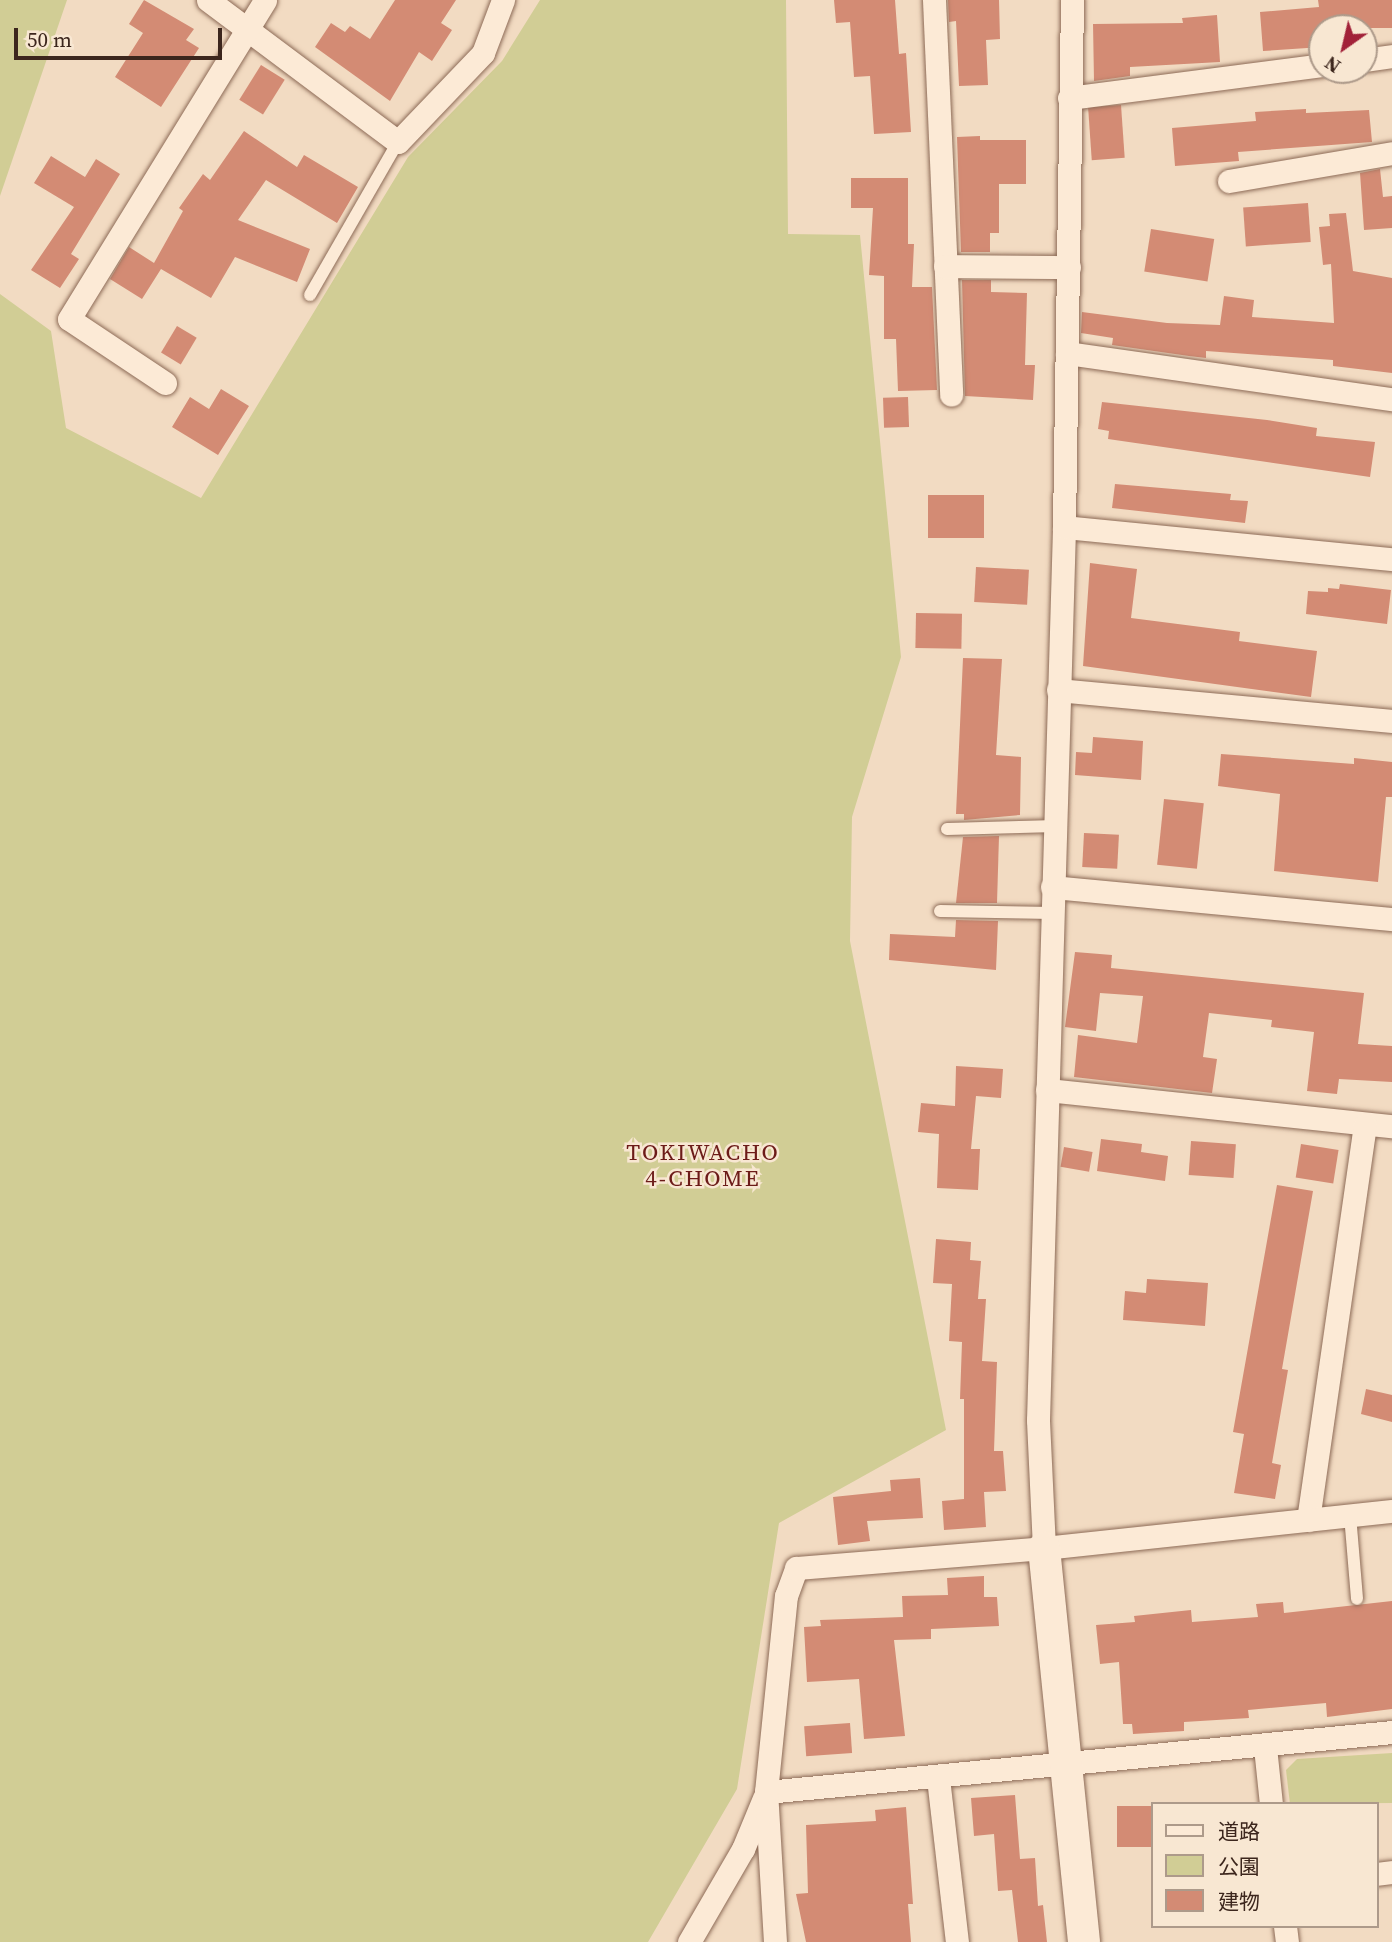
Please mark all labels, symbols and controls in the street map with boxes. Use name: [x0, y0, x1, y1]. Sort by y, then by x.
scale bar: [18, 14, 226, 58]
north arrow: [1308, 14, 1378, 84]
text: 50 m: [27, 25, 72, 54]
text: N: [1319, 50, 1345, 79]
district label: TOKIWACHO 4-CHOME: [627, 1138, 779, 1192]
legend: [1150, 1802, 1378, 1928]
text: 道路: [1218, 1817, 1260, 1846]
text: 公園: [1218, 1852, 1260, 1881]
text: 建物: [1218, 1887, 1260, 1916]

